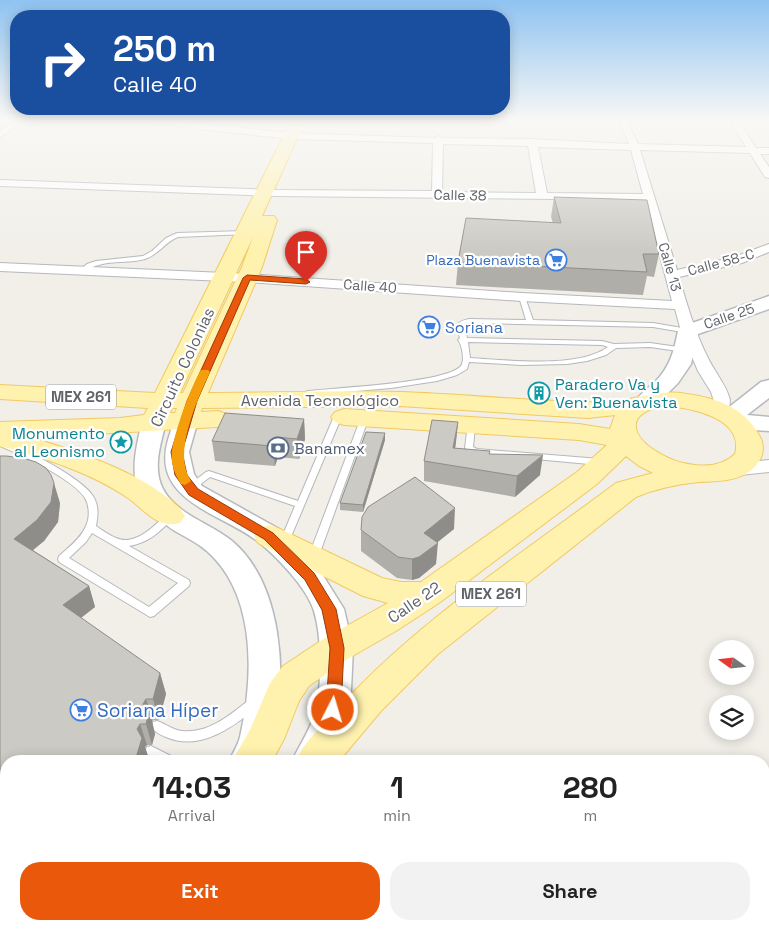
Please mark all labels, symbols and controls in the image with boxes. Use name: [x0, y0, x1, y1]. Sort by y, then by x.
text: 250 m: [113, 27, 216, 71]
icon: right: [30, 30, 95, 95]
text: Calle 40: [113, 70, 197, 98]
street label: Calle 38: [433, 186, 487, 204]
pin: [285, 231, 327, 282]
icon: arrive: [292, 238, 320, 266]
street label: Calle 13: [654, 240, 686, 294]
street label: Calle 58-C: [686, 244, 756, 280]
supermarket icon: Plaza Buenavista: [544, 248, 568, 272]
place label: Plaza Buenavista: [426, 251, 540, 269]
street label: Calle 40: [343, 275, 397, 297]
street label: Calle 25: [701, 299, 757, 333]
street label: Circuito Colonias: [146, 304, 219, 430]
supermarket icon: Soriana: [417, 315, 441, 339]
place label: Soriana: [445, 317, 503, 338]
place label: Paradero Va y Ven: Buenavista: [555, 374, 677, 413]
building icon: Paradero Va y Ven: Buenavista: [527, 381, 551, 405]
road number: MEX 261: [46, 384, 116, 410]
street label: Avenida Tecnológico: [241, 390, 399, 411]
place label: Monumento al Leonismo: [12, 423, 105, 462]
place icon: Monumento al Leonismo: [109, 430, 133, 454]
bank icon: Banamex: [266, 436, 290, 460]
place label: Banamex: [294, 438, 365, 459]
street label: Calle 22: [383, 577, 445, 628]
road number: MEX 261: [456, 582, 526, 606]
north arrow: [709, 640, 754, 685]
map controls: [709, 640, 754, 740]
position arrow: [306, 683, 358, 735]
button: layers: [709, 695, 754, 740]
supermarket icon: Soriana Híper: [69, 698, 93, 722]
place label: Soriana Híper: [97, 698, 218, 723]
text: 14:03: [152, 768, 231, 807]
text: 1: [390, 768, 404, 807]
text: 280: [563, 768, 618, 807]
text: Arrival: [168, 805, 215, 826]
text: min: [383, 805, 411, 826]
text: m: [583, 805, 597, 826]
button: Exit: [20, 862, 380, 920]
button: Share: [390, 862, 750, 920]

